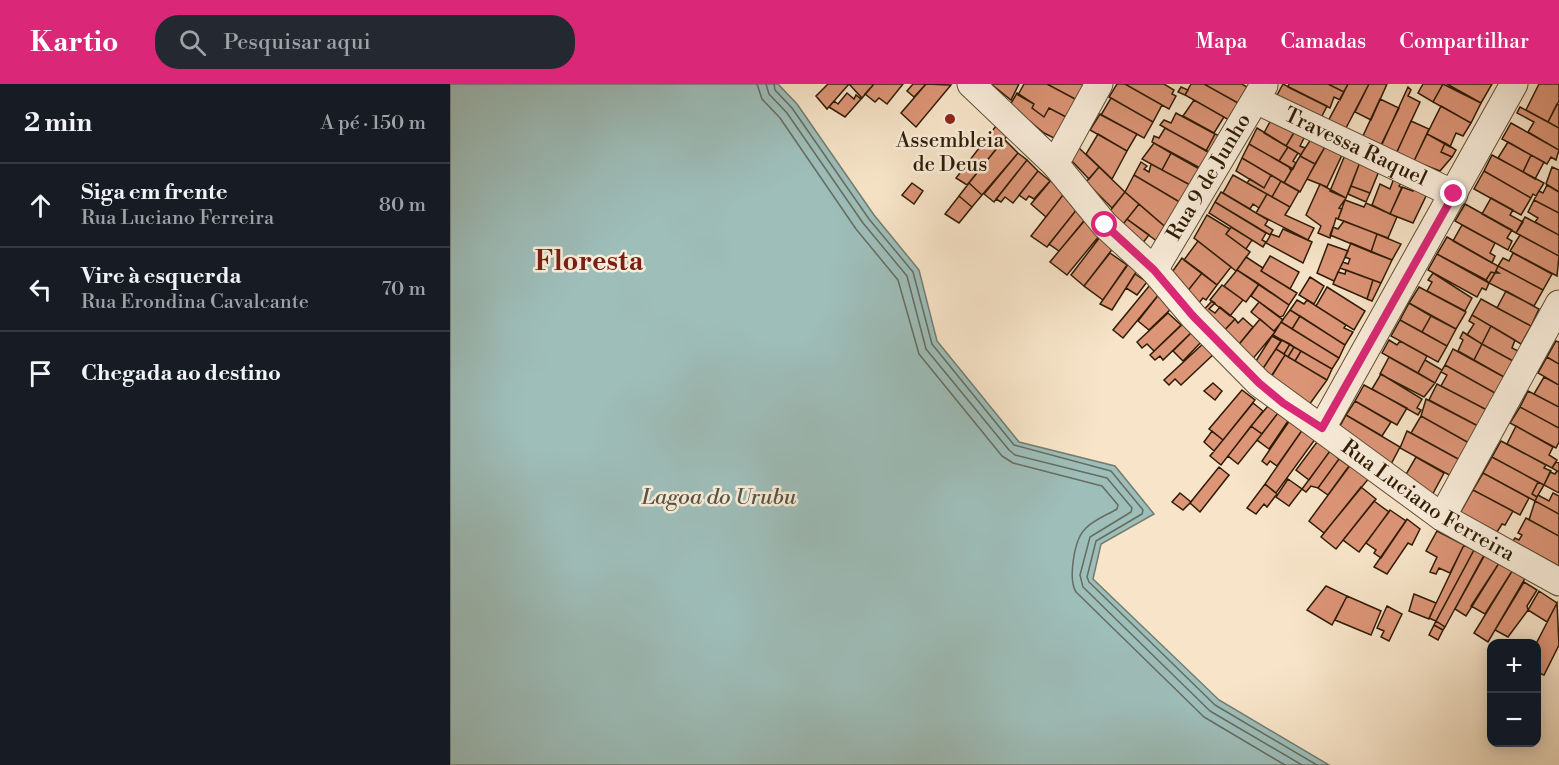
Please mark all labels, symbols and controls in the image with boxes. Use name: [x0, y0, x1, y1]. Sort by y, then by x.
search box: [155, 15, 575, 69]
text: Kartio: [30, 25, 119, 60]
icon: search: [176, 26, 209, 59]
text: Pesquisar aqui: [224, 29, 371, 56]
text: Mapa: [1195, 29, 1247, 55]
text: Camadas: [1280, 29, 1366, 55]
text: Compartilhar: [1399, 29, 1529, 55]
street label: Travessa Raquel: [1280, 102, 1431, 192]
text: 2 min: [24, 107, 92, 139]
street label: Rua 9 de Junho: [1161, 109, 1257, 245]
text: A pé · 150 m: [320, 111, 426, 136]
marker: Assembleia de Deus: [943, 112, 957, 126]
place label: Assembleia de Deus: [895, 128, 1004, 178]
text: Siga em frente: [81, 179, 228, 206]
route end: [1440, 180, 1466, 206]
icon: ahead: [24, 189, 57, 222]
text: 80 m: [379, 193, 426, 218]
text: Rua Luciano Ferreira: [81, 206, 274, 231]
route start: [1091, 211, 1117, 237]
district label: Floresta: [535, 245, 644, 279]
text: Vire à esquerda: [81, 263, 241, 290]
icon: left: [24, 273, 57, 306]
text: 70 m: [382, 277, 426, 302]
text: Rua Erondina Cavalcante: [81, 290, 309, 315]
icon: arrive: [24, 357, 57, 390]
text: Chegada ao destino: [81, 360, 281, 387]
street label: Rua Luciano Ferreira: [1336, 434, 1519, 568]
water label: Lagoa do Urubu: [641, 484, 797, 511]
map controls: [1487, 639, 1541, 747]
button: +: [1487, 639, 1541, 693]
button: −: [1487, 693, 1541, 747]

